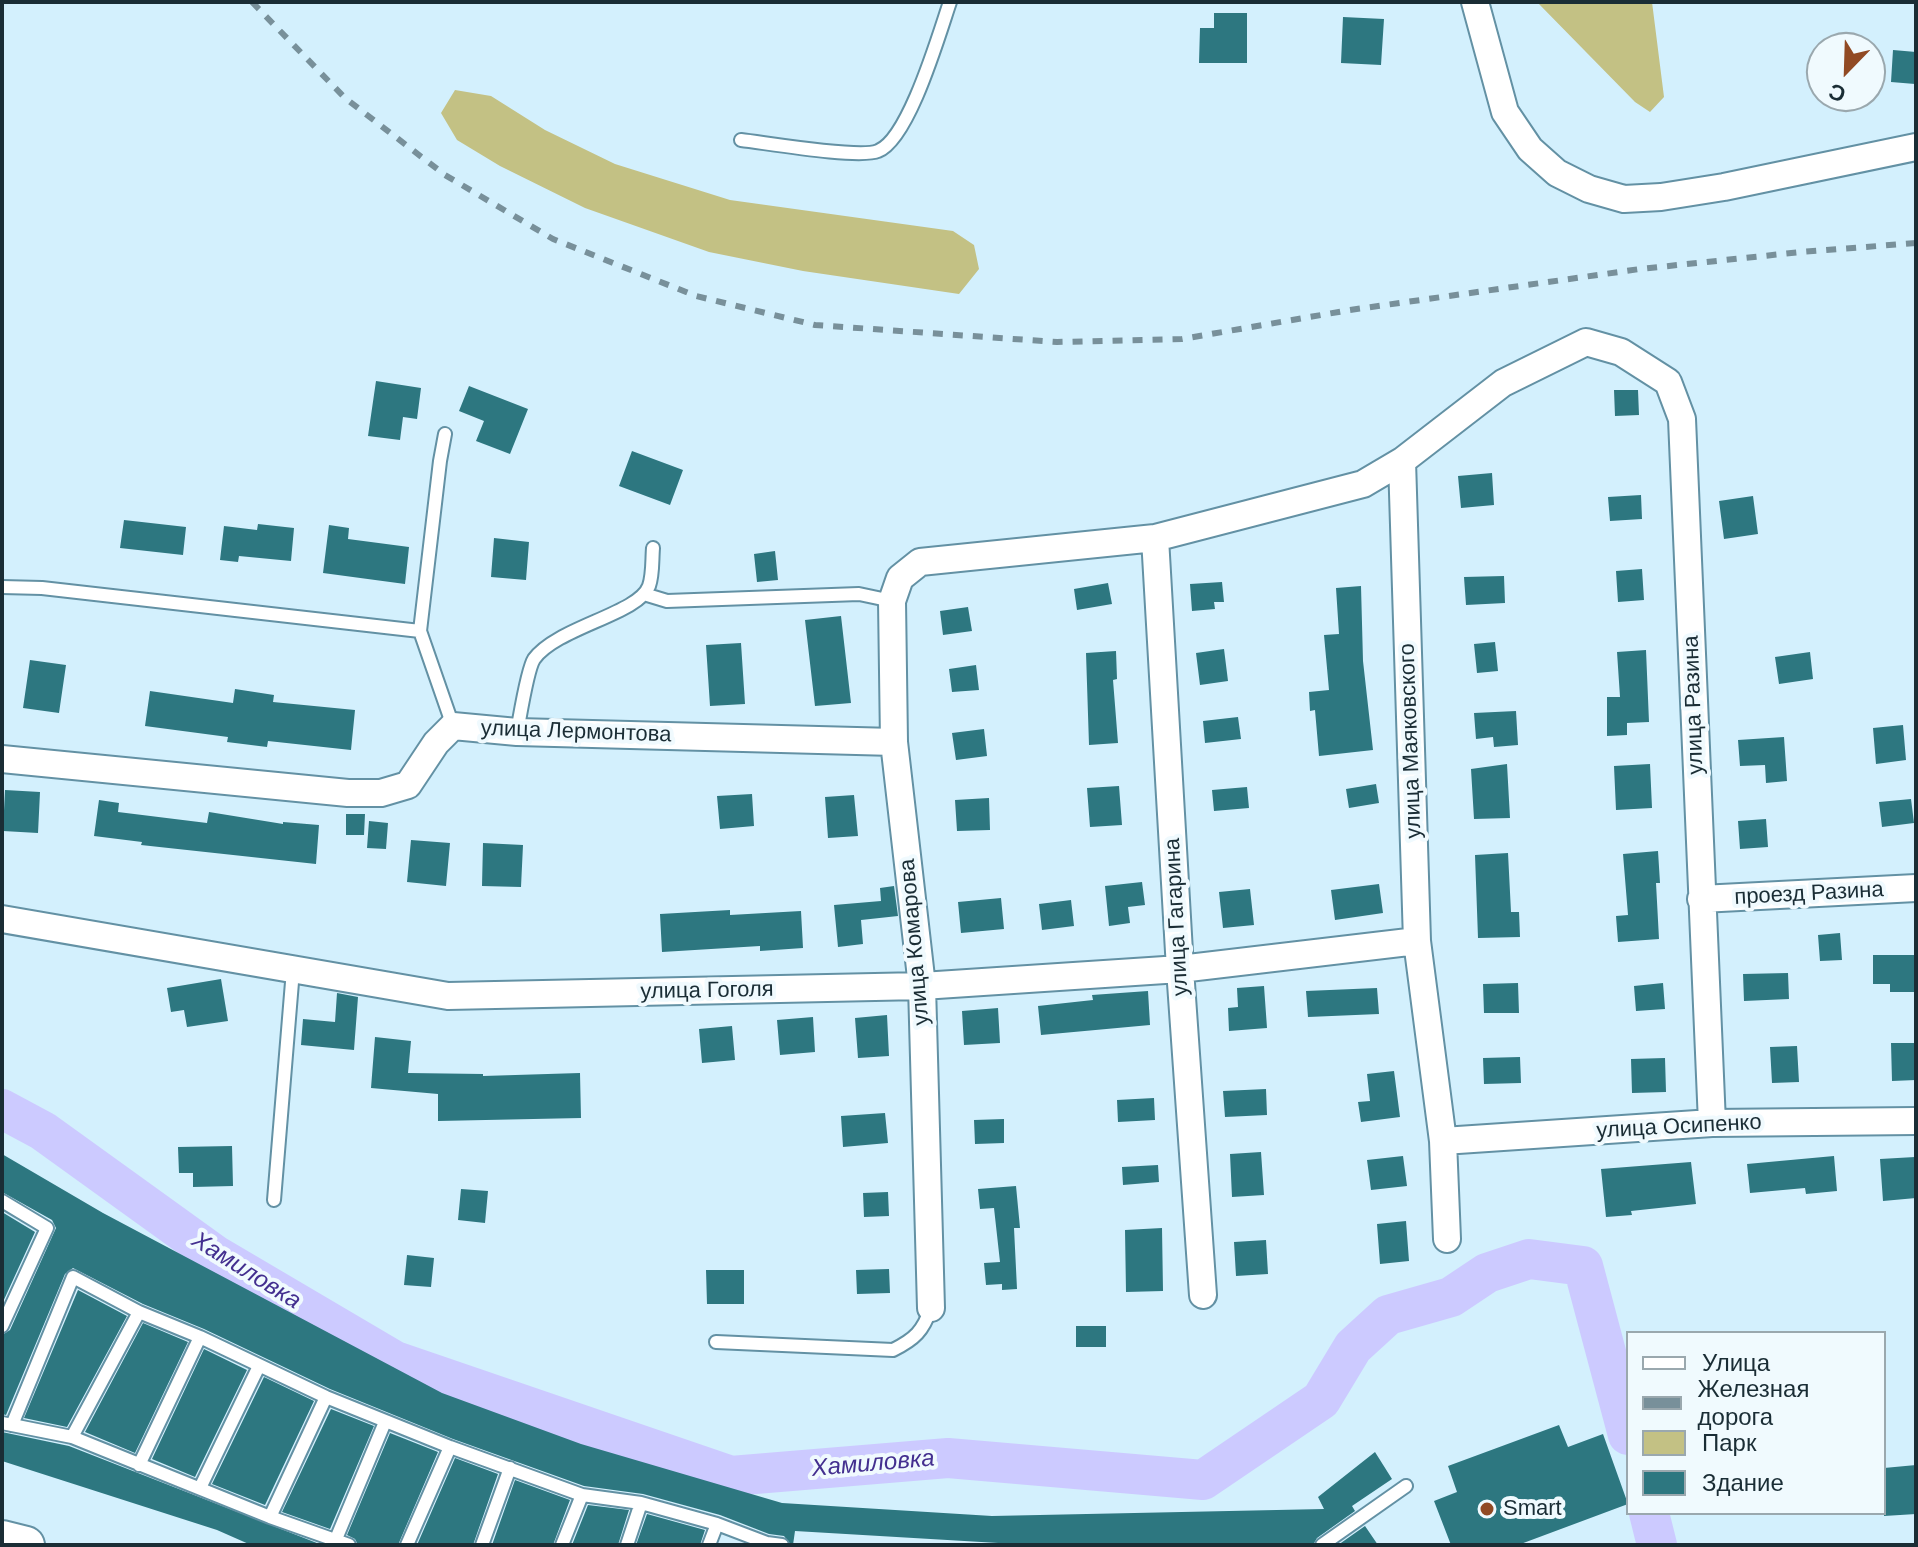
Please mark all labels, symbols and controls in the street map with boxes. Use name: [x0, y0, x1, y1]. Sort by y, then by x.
north arrow: [1806, 32, 1886, 112]
text: С: [1825, 78, 1849, 107]
street label: улица Разина: [1678, 635, 1710, 775]
street label: улица Маяковского: [1394, 643, 1428, 839]
street label: улица Лермонтова: [480, 715, 672, 749]
street label: улица Гагарина: [1160, 837, 1194, 997]
street label: улица Комарова: [895, 858, 935, 1026]
street label: проезд Разина: [1734, 877, 1884, 911]
street label: улица Гоголя: [640, 977, 774, 1005]
street label: улица Осипенко: [1596, 1109, 1762, 1145]
water label: Хамиловка: [186, 1226, 306, 1316]
legend: [1626, 1331, 1886, 1515]
text: Улица: [1702, 1349, 1770, 1376]
text: Железная дорога: [1698, 1375, 1809, 1430]
text: Парк: [1702, 1429, 1756, 1456]
water label: Хамиловка: [810, 1444, 936, 1484]
text: Здание: [1702, 1469, 1784, 1496]
place label: Smart: [1503, 1496, 1562, 1522]
marker: Smart: [1478, 1500, 1496, 1518]

